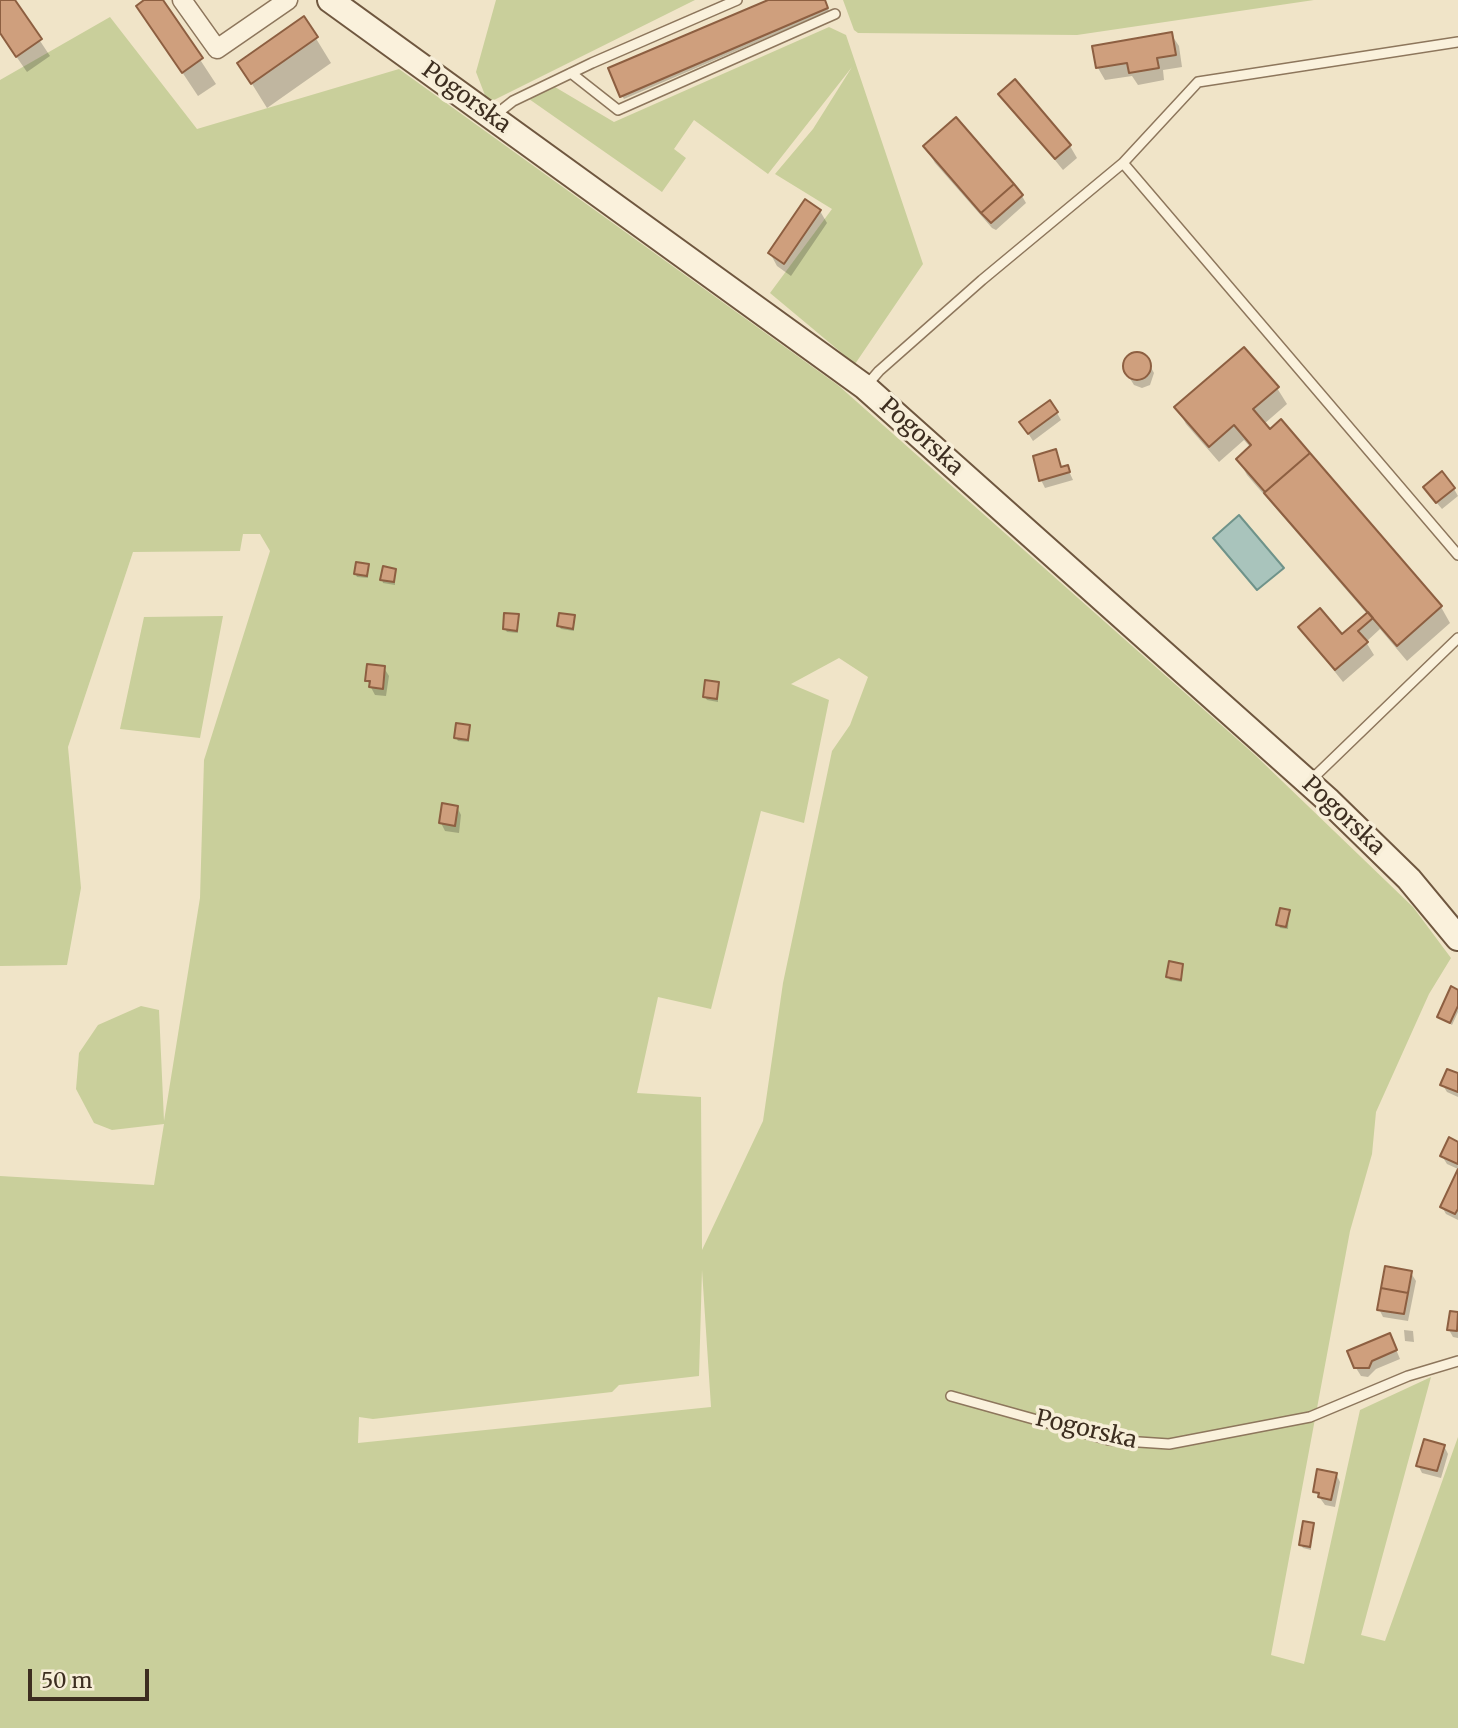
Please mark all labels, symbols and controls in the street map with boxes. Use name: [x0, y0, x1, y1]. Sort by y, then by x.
street label: Pogorska: [416, 57, 516, 139]
street label: Pogorska: [874, 392, 968, 482]
street label: Pogorska: [1296, 771, 1390, 861]
street label: Pogorska: [1033, 1405, 1139, 1455]
scale bar: [32, 1654, 152, 1698]
text: 50 m: [41, 1667, 92, 1694]

